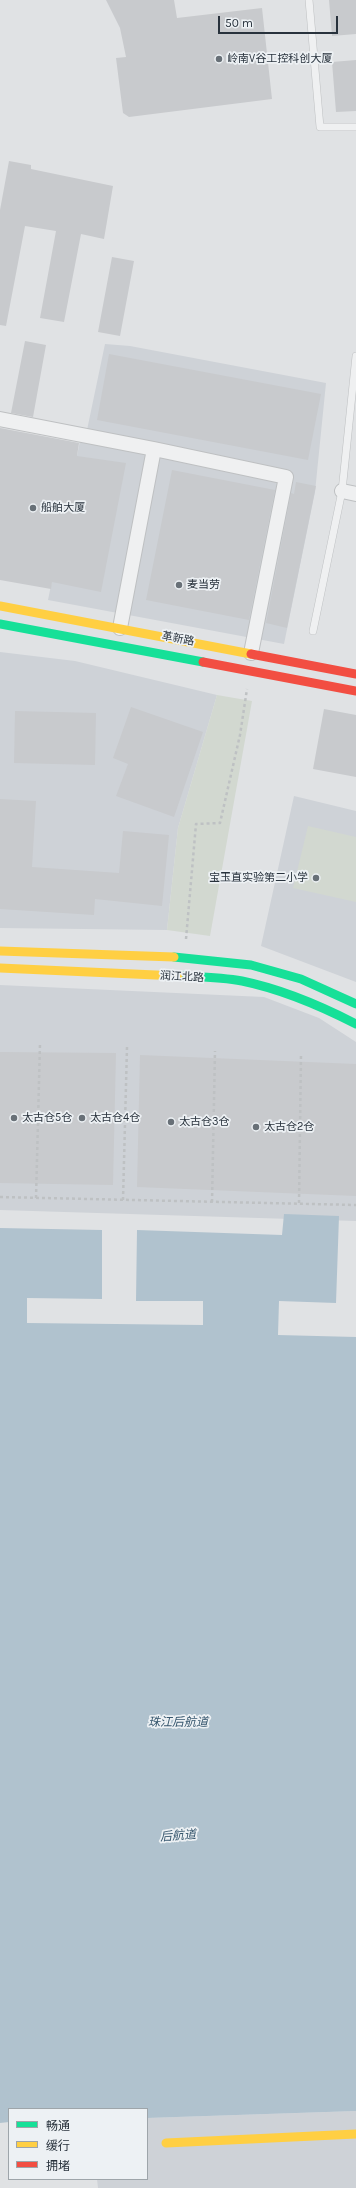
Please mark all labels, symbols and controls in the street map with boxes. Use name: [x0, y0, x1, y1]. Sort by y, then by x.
scale bar: [220, 8, 340, 34]
text: 50 m: [225, 16, 253, 30]
place label: 岭南V谷工控科创大厦: [227, 52, 332, 66]
marker: 岭南V谷工控科创大厦: [214, 54, 224, 64]
place label: 船舶大厦: [41, 501, 85, 515]
marker: 船舶大厦: [28, 503, 38, 513]
place label: 麦当劳: [187, 578, 220, 592]
marker: 麦当劳: [174, 580, 184, 590]
street label: 革新路: [161, 629, 195, 649]
place label: 宝玉直实验第二小学: [209, 871, 308, 885]
marker: 宝玉直实验第二小学: [311, 873, 321, 883]
street label: 润江北路: [160, 969, 204, 985]
place label: 太古仓5仓: [22, 1111, 72, 1125]
place label: 太古仓4仓: [90, 1111, 140, 1125]
marker: 太古仓5仓: [9, 1113, 19, 1123]
marker: 太古仓4仓: [77, 1113, 87, 1123]
place label: 太古仓3仓: [179, 1115, 229, 1129]
marker: 太古仓3仓: [166, 1117, 176, 1127]
place label: 太古仓2仓: [264, 1120, 314, 1134]
marker: 太古仓2仓: [251, 1122, 261, 1132]
water label: 珠江后航道: [148, 1716, 208, 1730]
water label: 后航道: [160, 1828, 196, 1844]
legend: [8, 2108, 148, 2180]
text: 畅通: [46, 2119, 70, 2133]
text: 缓行: [46, 2139, 70, 2153]
text: 拥堵: [46, 2159, 70, 2173]

